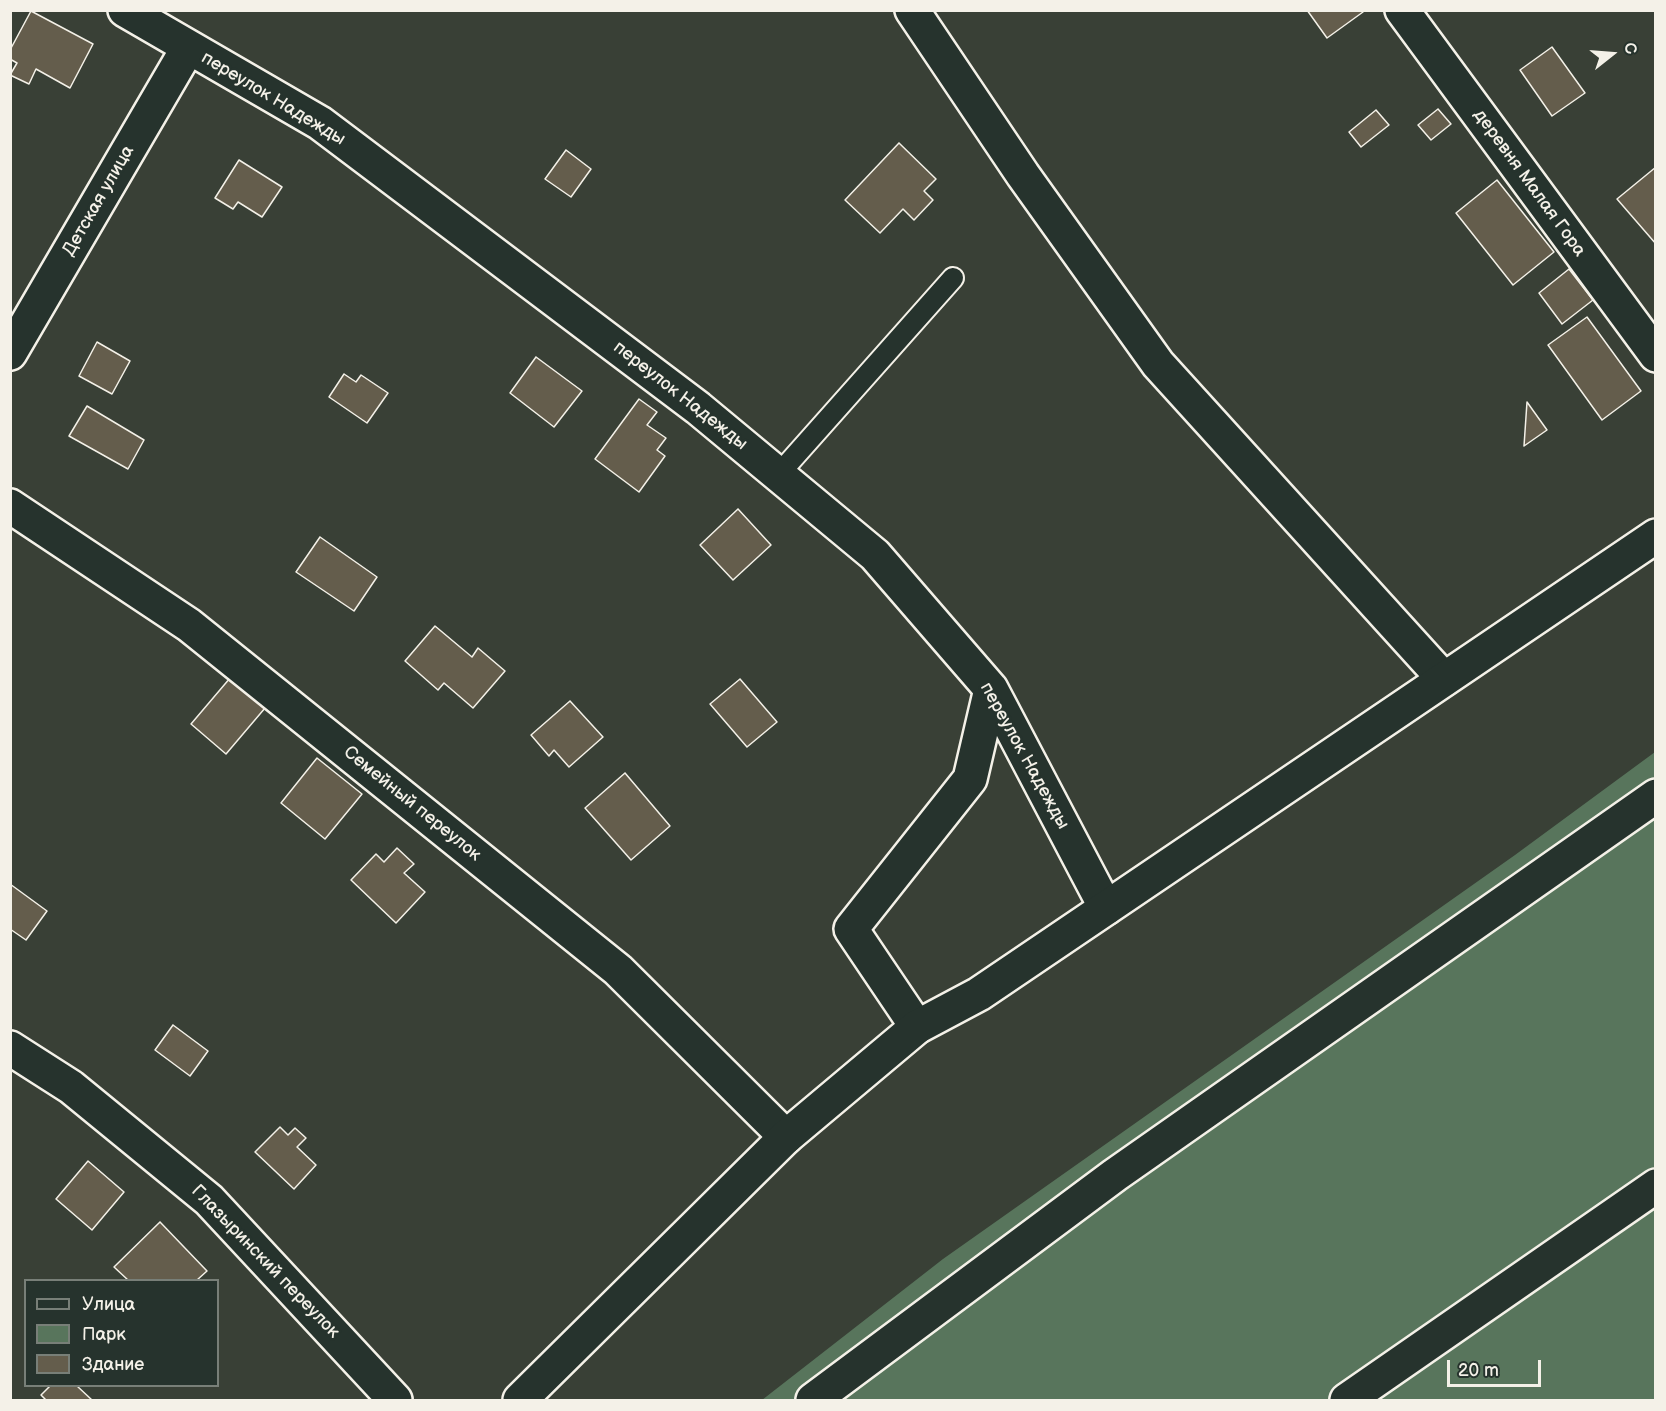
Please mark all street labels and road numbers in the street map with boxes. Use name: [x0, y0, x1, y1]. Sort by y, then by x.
street label: переулок Надежды: [197, 47, 349, 151]
street label: деревня Малая Гора: [1468, 105, 1590, 261]
street label: Детская улица: [59, 142, 139, 260]
street label: переулок Надежды: [609, 337, 751, 455]
street label: переулок Надежды: [975, 679, 1073, 833]
street label: Семейный переулок: [339, 742, 485, 866]
street label: Глазыринский переулок: [186, 1181, 344, 1343]

